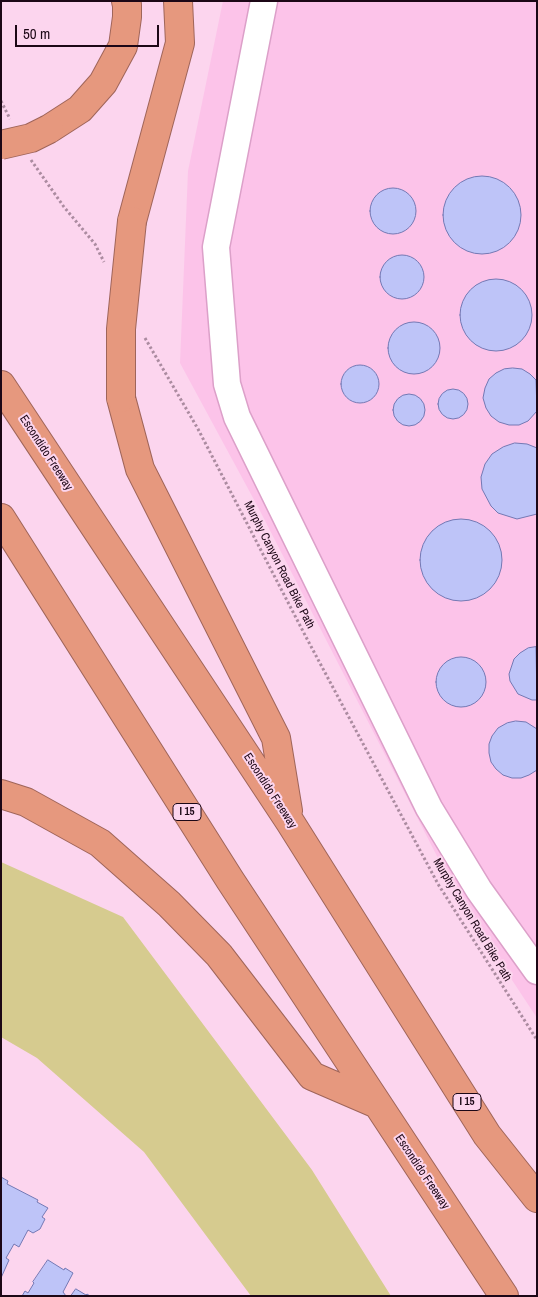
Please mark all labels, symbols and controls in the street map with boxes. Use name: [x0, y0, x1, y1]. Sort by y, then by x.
scale bar: [18, 15, 161, 47]
text: 50 m: [23, 23, 50, 44]
street label: Escondido Freeway: [16, 413, 76, 493]
street label: Murphy Canyon Road Bike Path: [241, 499, 317, 631]
street label: Escondido Freeway: [240, 751, 300, 831]
road number: I 15: [173, 804, 201, 820]
street label: Murphy Canyon Road Bike Path: [429, 856, 515, 984]
road number: I 15: [453, 1094, 481, 1110]
street label: Escondido Freeway: [392, 1132, 452, 1212]

